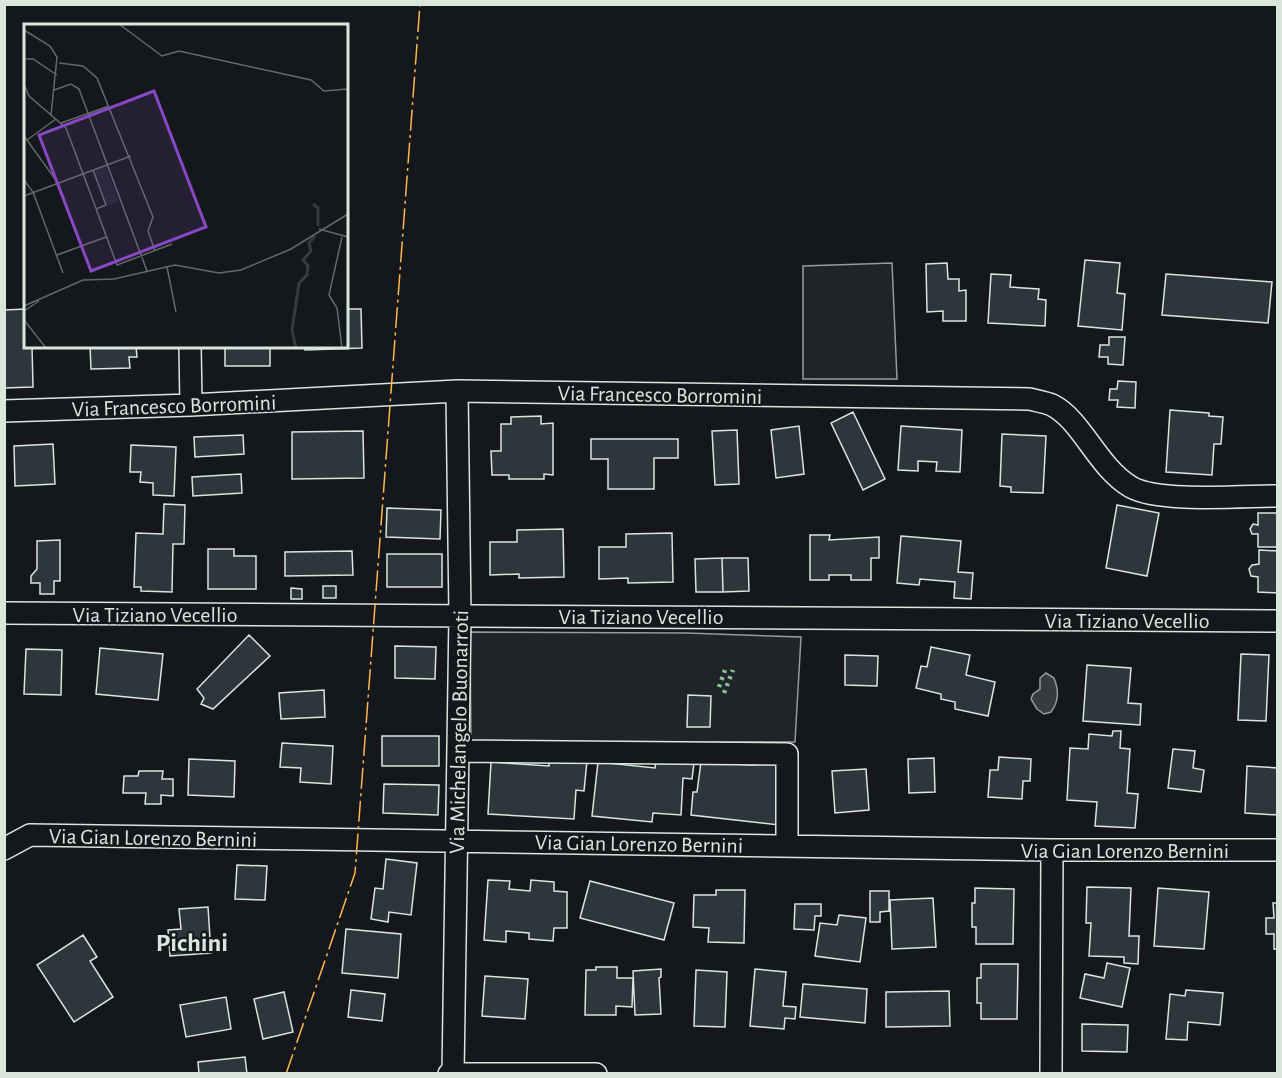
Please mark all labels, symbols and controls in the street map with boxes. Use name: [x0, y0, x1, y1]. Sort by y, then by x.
inset map: [24, 24, 348, 348]
street label: Via Francesco Borromini: [557, 382, 762, 408]
street label: Via Francesco Borromini: [71, 391, 277, 421]
street label: Via Tiziano Vecellio: [73, 604, 237, 626]
street label: Via Tiziano Vecellio: [559, 606, 723, 628]
street label: Via Michelangelo Buonarroti: [446, 610, 472, 854]
street label: Via Tiziano Vecellio: [1045, 610, 1209, 632]
street label: Via Gian Lorenzo Bernini: [49, 825, 257, 851]
street label: Via Gian Lorenzo Bernini: [535, 831, 743, 857]
street label: Via Gian Lorenzo Bernini: [1021, 840, 1229, 862]
district label: Pichini: [156, 930, 228, 956]

